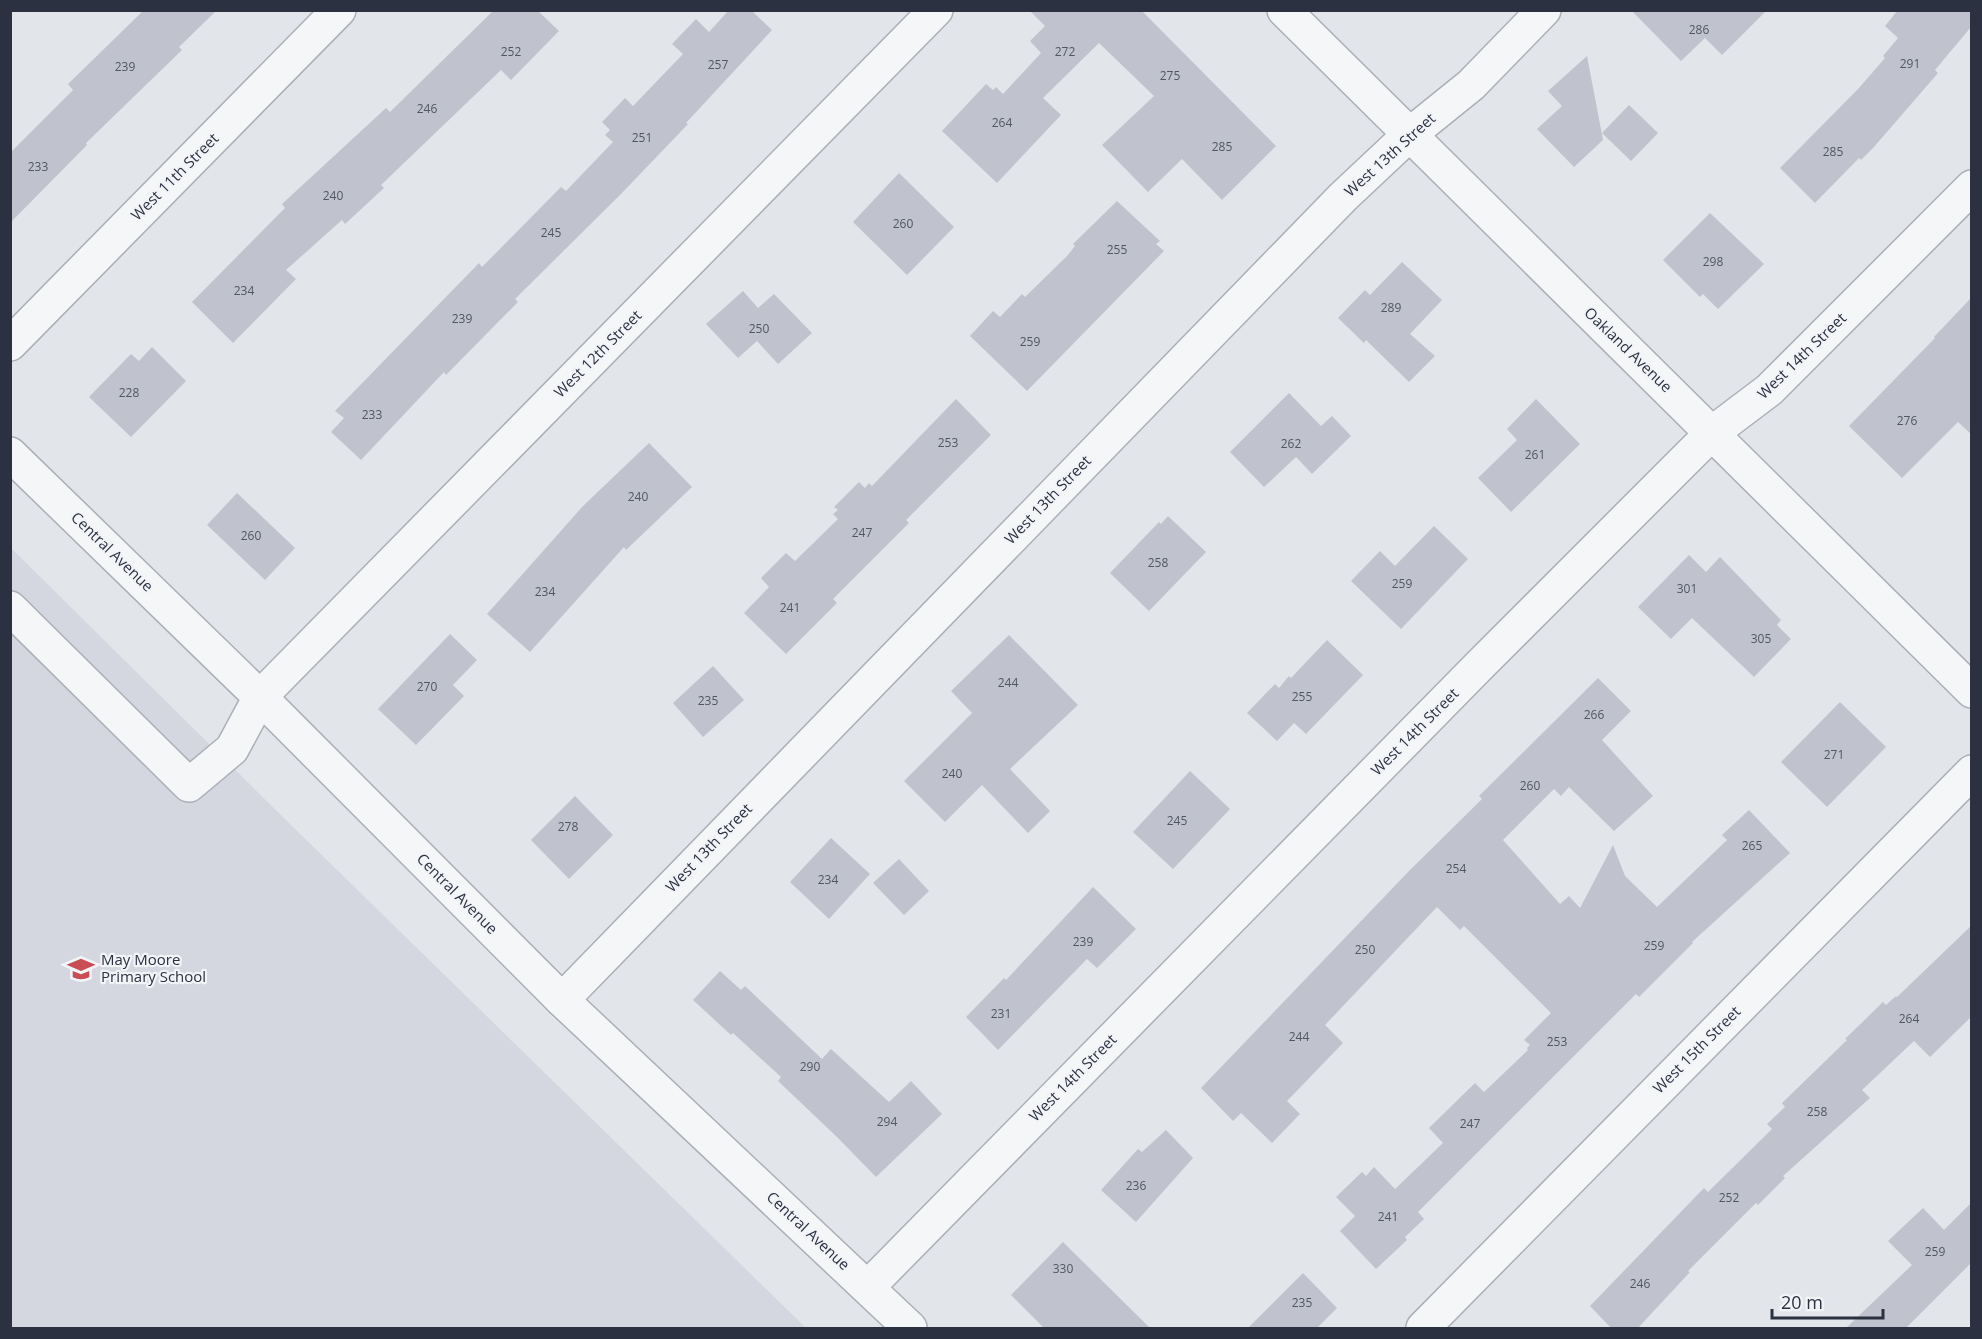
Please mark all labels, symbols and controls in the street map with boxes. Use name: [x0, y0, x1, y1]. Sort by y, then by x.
house number: 286: [1689, 21, 1709, 38]
house number: 252: [501, 43, 521, 60]
house number: 272: [1055, 43, 1075, 60]
house number: 291: [1900, 55, 1920, 72]
house number: 257: [708, 56, 728, 73]
house number: 239: [115, 58, 135, 75]
house number: 275: [1160, 67, 1180, 84]
house number: 246: [417, 100, 437, 117]
street label: West 13th Street: [1339, 108, 1439, 201]
house number: 264: [992, 114, 1012, 131]
street label: West 11th Street: [126, 128, 222, 224]
house number: 251: [632, 129, 652, 146]
house number: 285: [1212, 138, 1232, 155]
house number: 285: [1823, 143, 1843, 160]
house number: 233: [28, 158, 48, 175]
house number: 240: [323, 187, 343, 204]
house number: 260: [893, 215, 913, 232]
house number: 245: [541, 224, 561, 241]
house number: 255: [1107, 241, 1127, 258]
house number: 298: [1703, 253, 1723, 270]
house number: 234: [234, 282, 254, 299]
house number: 289: [1381, 299, 1401, 316]
street label: Oakland Avenue: [1581, 302, 1677, 396]
street label: West 12th Street: [549, 305, 645, 401]
street label: West 14th Street: [1753, 308, 1850, 403]
house number: 239: [452, 310, 472, 327]
house number: 250: [749, 320, 769, 337]
house number: 259: [1020, 333, 1040, 350]
house number: 228: [119, 384, 139, 401]
house number: 233: [362, 406, 382, 423]
house number: 276: [1897, 412, 1917, 429]
house number: 253: [938, 434, 958, 451]
house number: 262: [1281, 435, 1301, 452]
house number: 261: [1525, 446, 1545, 463]
street label: West 13th Street: [1000, 451, 1095, 548]
house number: 240: [628, 488, 648, 505]
street label: Central Avenue: [67, 507, 158, 596]
house number: 247: [852, 524, 872, 541]
house number: 260: [241, 527, 261, 544]
house number: 258: [1148, 554, 1168, 571]
house number: 259: [1392, 575, 1412, 592]
house number: 301: [1677, 580, 1697, 597]
house number: 234: [535, 583, 555, 600]
house number: 241: [780, 599, 800, 616]
house number: 305: [1751, 630, 1771, 647]
house number: 244: [998, 674, 1018, 691]
house number: 270: [417, 678, 437, 695]
street label: West 14th Street: [1366, 683, 1462, 779]
house number: 255: [1292, 688, 1312, 705]
house number: 235: [698, 692, 718, 709]
house number: 266: [1584, 706, 1604, 723]
house number: 271: [1824, 746, 1844, 763]
house number: 240: [942, 765, 962, 782]
house number: 260: [1520, 777, 1540, 794]
street label: West 13th Street: [661, 799, 756, 896]
house number: 245: [1167, 812, 1187, 829]
house number: 278: [558, 818, 578, 835]
house number: 265: [1742, 837, 1762, 854]
street label: Central Avenue: [413, 848, 503, 938]
house number: 254: [1446, 860, 1466, 877]
house number: 234: [818, 871, 838, 888]
house number: 239: [1073, 933, 1093, 950]
house number: 259: [1644, 937, 1664, 954]
house number: 250: [1355, 941, 1375, 958]
place label: May Moore Primary School: [101, 949, 206, 986]
school or university icon: May Moore Primary School: [66, 954, 96, 984]
street label: West 15th Street: [1648, 1001, 1744, 1097]
house number: 231: [991, 1005, 1011, 1022]
house number: 264: [1899, 1010, 1919, 1027]
house number: 244: [1289, 1028, 1309, 1045]
street label: West 14th Street: [1024, 1029, 1120, 1125]
house number: 253: [1547, 1033, 1567, 1050]
house number: 290: [800, 1058, 820, 1075]
house number: 258: [1807, 1103, 1827, 1120]
house number: 294: [877, 1113, 897, 1130]
house number: 247: [1460, 1115, 1480, 1132]
house number: 236: [1126, 1177, 1146, 1194]
street label: Central Avenue: [763, 1187, 855, 1274]
house number: 252: [1719, 1189, 1739, 1206]
house number: 241: [1378, 1208, 1398, 1225]
house number: 259: [1925, 1243, 1945, 1260]
house number: 330: [1053, 1260, 1073, 1277]
house number: 246: [1630, 1275, 1650, 1292]
scale bar: [1772, 1282, 1883, 1320]
text: 20 m: [1781, 1290, 1823, 1314]
house number: 235: [1292, 1294, 1312, 1311]

